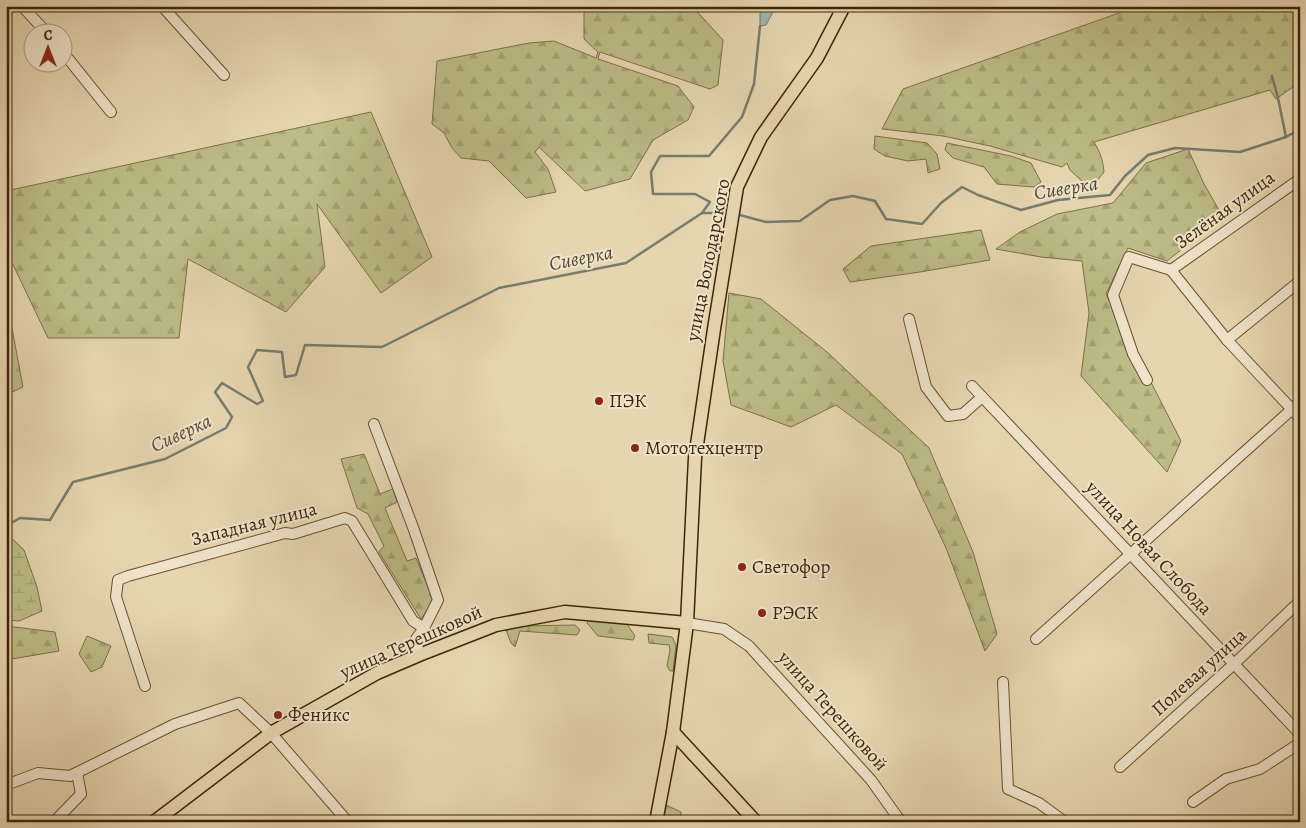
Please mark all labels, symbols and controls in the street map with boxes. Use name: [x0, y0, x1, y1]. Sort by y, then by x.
north arrow: [22, 22, 72, 72]
text: С: [44, 26, 53, 45]
street label: Зелёная улица: [1170, 165, 1281, 255]
water label: Сиверка: [1032, 170, 1100, 206]
street label: улица Володарского: [679, 177, 737, 344]
water label: Сиверка: [547, 239, 615, 277]
place label: ПЭК: [609, 388, 646, 414]
marker: ПЭК: [593, 395, 605, 407]
water label: Сиверка: [146, 407, 216, 459]
place label: Мототехцентр: [645, 435, 763, 461]
marker: Мототехцентр: [629, 442, 641, 454]
street label: улица Новая Слобода: [1079, 474, 1218, 621]
street label: Западная улица: [188, 496, 320, 552]
place label: Светофор: [752, 554, 830, 580]
marker: Светофор: [736, 561, 748, 573]
street label: улица Терешковой: [335, 599, 486, 685]
place label: РЭСК: [772, 600, 818, 626]
marker: РЭСК: [756, 607, 768, 619]
street label: Полевая улица: [1146, 622, 1252, 722]
street label: улица Терешковой: [771, 645, 894, 777]
place label: Феникс: [288, 702, 350, 728]
marker: Феникс: [272, 709, 284, 721]

